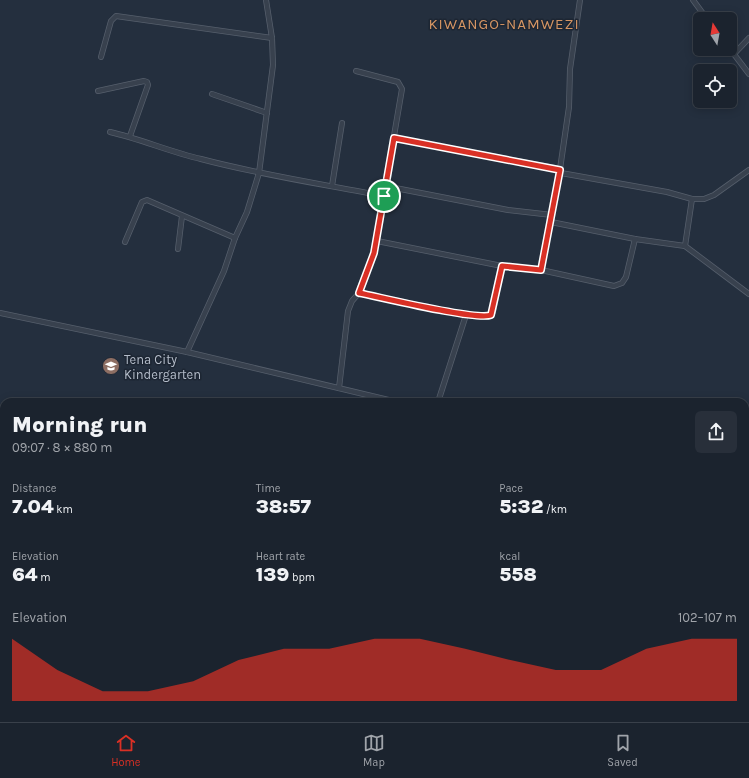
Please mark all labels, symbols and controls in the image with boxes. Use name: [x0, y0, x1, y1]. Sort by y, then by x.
north arrow: [693, 12, 737, 56]
map controls: [693, 12, 737, 108]
district label: KIWANGO-NAMWEZI: [428, 15, 580, 33]
button: locate: [693, 64, 737, 108]
pin: [367, 179, 401, 213]
icon: arrive: [373, 185, 395, 207]
place label: Tena City Kindergarten: [124, 352, 201, 382]
school or university icon: Tena City Kindergarten: [101, 356, 121, 376]
button: share: [695, 411, 737, 453]
text: Morning run: [12, 412, 147, 438]
text: 09:07 · 8 × 880 m: [12, 440, 113, 455]
text: Distance: [12, 482, 56, 495]
text: Time: [256, 482, 280, 495]
text: Pace: [499, 482, 523, 495]
text: 7.04: [12, 495, 54, 518]
text: 38:57: [256, 495, 311, 518]
text: 5:32: [499, 495, 543, 518]
text: km: [54, 503, 73, 516]
text: /km: [543, 503, 567, 516]
text: Elevation: [12, 550, 59, 563]
text: Heart rate: [256, 550, 305, 563]
text: kcal: [499, 550, 520, 563]
text: 64: [12, 563, 38, 586]
text: 139: [256, 563, 289, 586]
text: 558: [499, 563, 537, 586]
text: m: [38, 571, 50, 584]
text: bpm: [289, 571, 315, 584]
text: Elevation: [12, 610, 67, 625]
text: 102–107 m: [678, 610, 737, 625]
tab: Home: [111, 732, 141, 769]
tab: Map: [363, 732, 385, 769]
tab: Saved: [607, 732, 638, 769]

